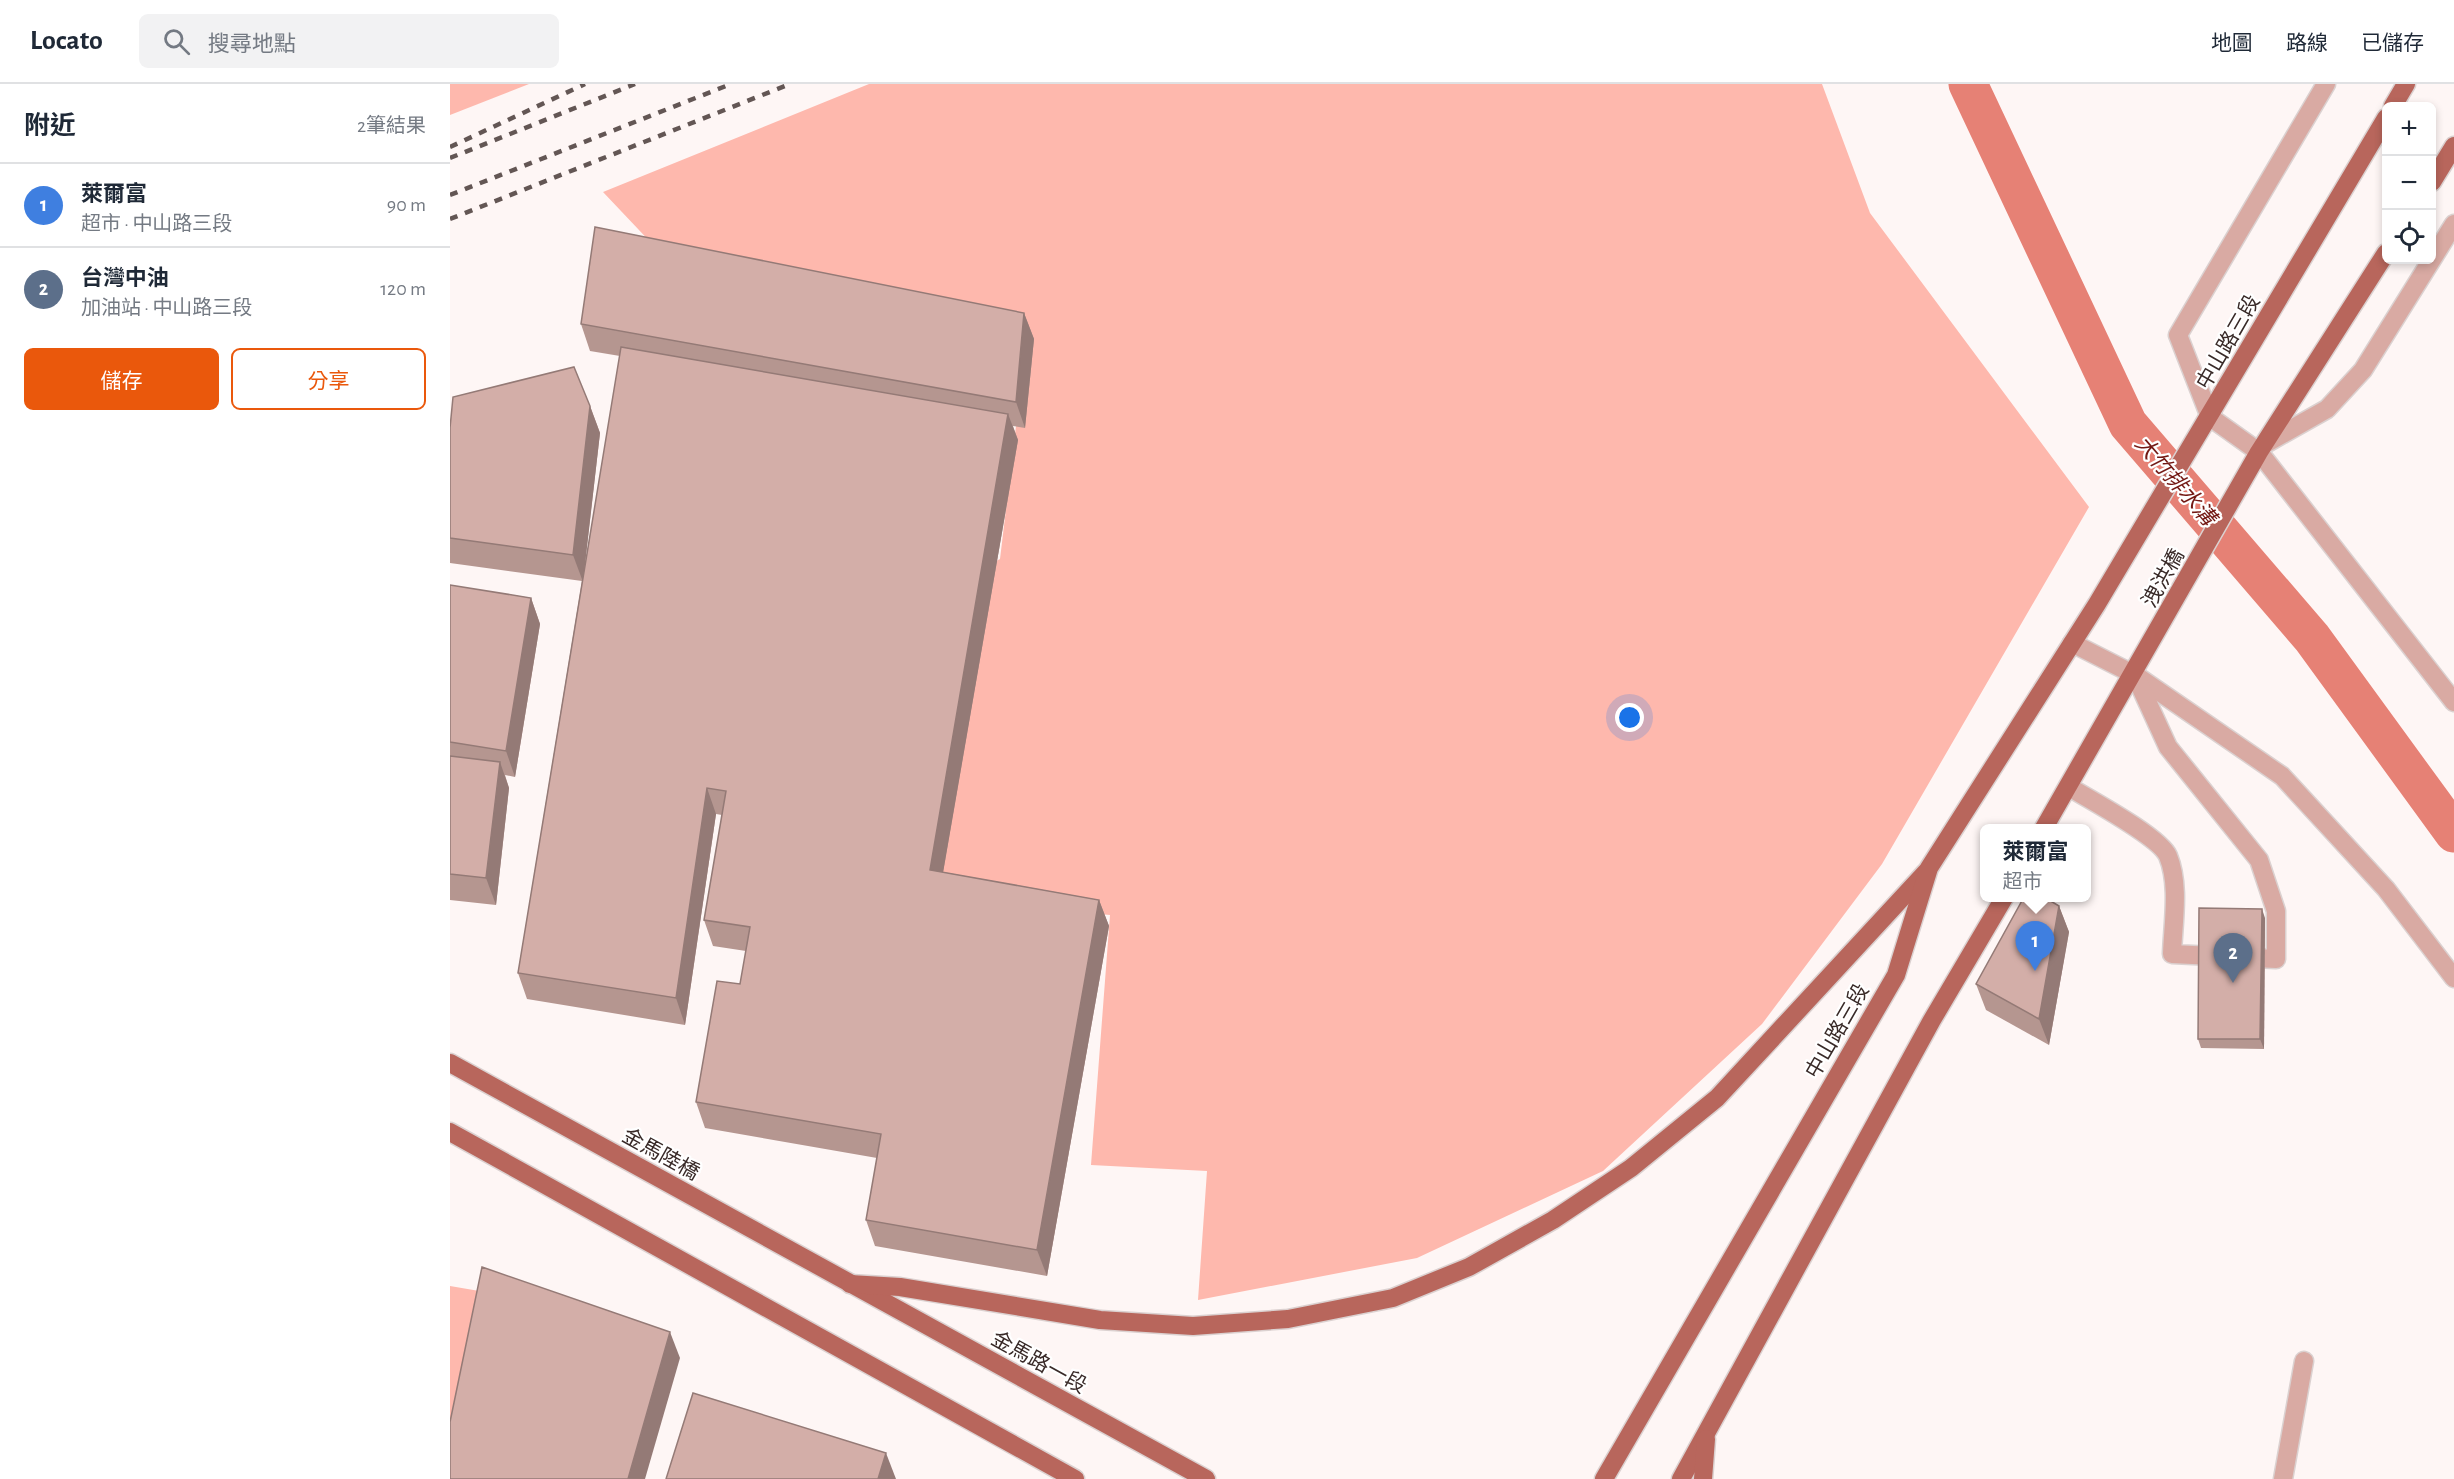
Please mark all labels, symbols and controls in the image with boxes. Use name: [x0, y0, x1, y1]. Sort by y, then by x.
search box: [139, 14, 559, 68]
icon: search: [160, 25, 193, 58]
text: Locato: [30, 27, 103, 55]
text: 搜尋地點: [208, 33, 296, 55]
text: 地圖: [2211, 33, 2253, 54]
text: 路線: [2286, 33, 2328, 54]
text: 已儲存: [2361, 33, 2424, 54]
map controls: [2382, 102, 2436, 264]
button: +: [2382, 102, 2436, 156]
text: 附近: [24, 113, 76, 139]
text: 2筆結果: [357, 116, 426, 136]
button: −: [2382, 156, 2436, 210]
text: 萊爾富: [81, 183, 147, 205]
text: 1: [40, 195, 47, 215]
text: 90 m: [387, 195, 426, 215]
button: locate: [2382, 210, 2436, 264]
text: 超市 · 中山路三段: [81, 214, 232, 234]
text: 台灣中油: [81, 267, 169, 289]
text: 2: [39, 279, 48, 299]
text: 120 m: [380, 279, 426, 299]
street label: 中山路三段: [2192, 291, 2264, 393]
text: 加油站 · 中山路三段: [81, 298, 252, 318]
button: 儲存: [24, 348, 219, 410]
button: 分享: [231, 348, 426, 410]
water label: 大竹排水溝: [2131, 431, 2222, 532]
street label: 洩洪橋: [2138, 545, 2188, 611]
your location: [1615, 703, 1644, 732]
popup: [1980, 824, 2091, 902]
text: 萊爾富: [2002, 841, 2069, 863]
text: 超市: [2002, 872, 2042, 892]
pin: 1: [2016, 922, 2054, 971]
pin: 2: [2214, 934, 2252, 983]
street label: 中山路三段: [1801, 980, 1873, 1082]
street label: 金馬陸橋: [619, 1124, 703, 1184]
street label: 金馬路一段: [988, 1327, 1090, 1397]

